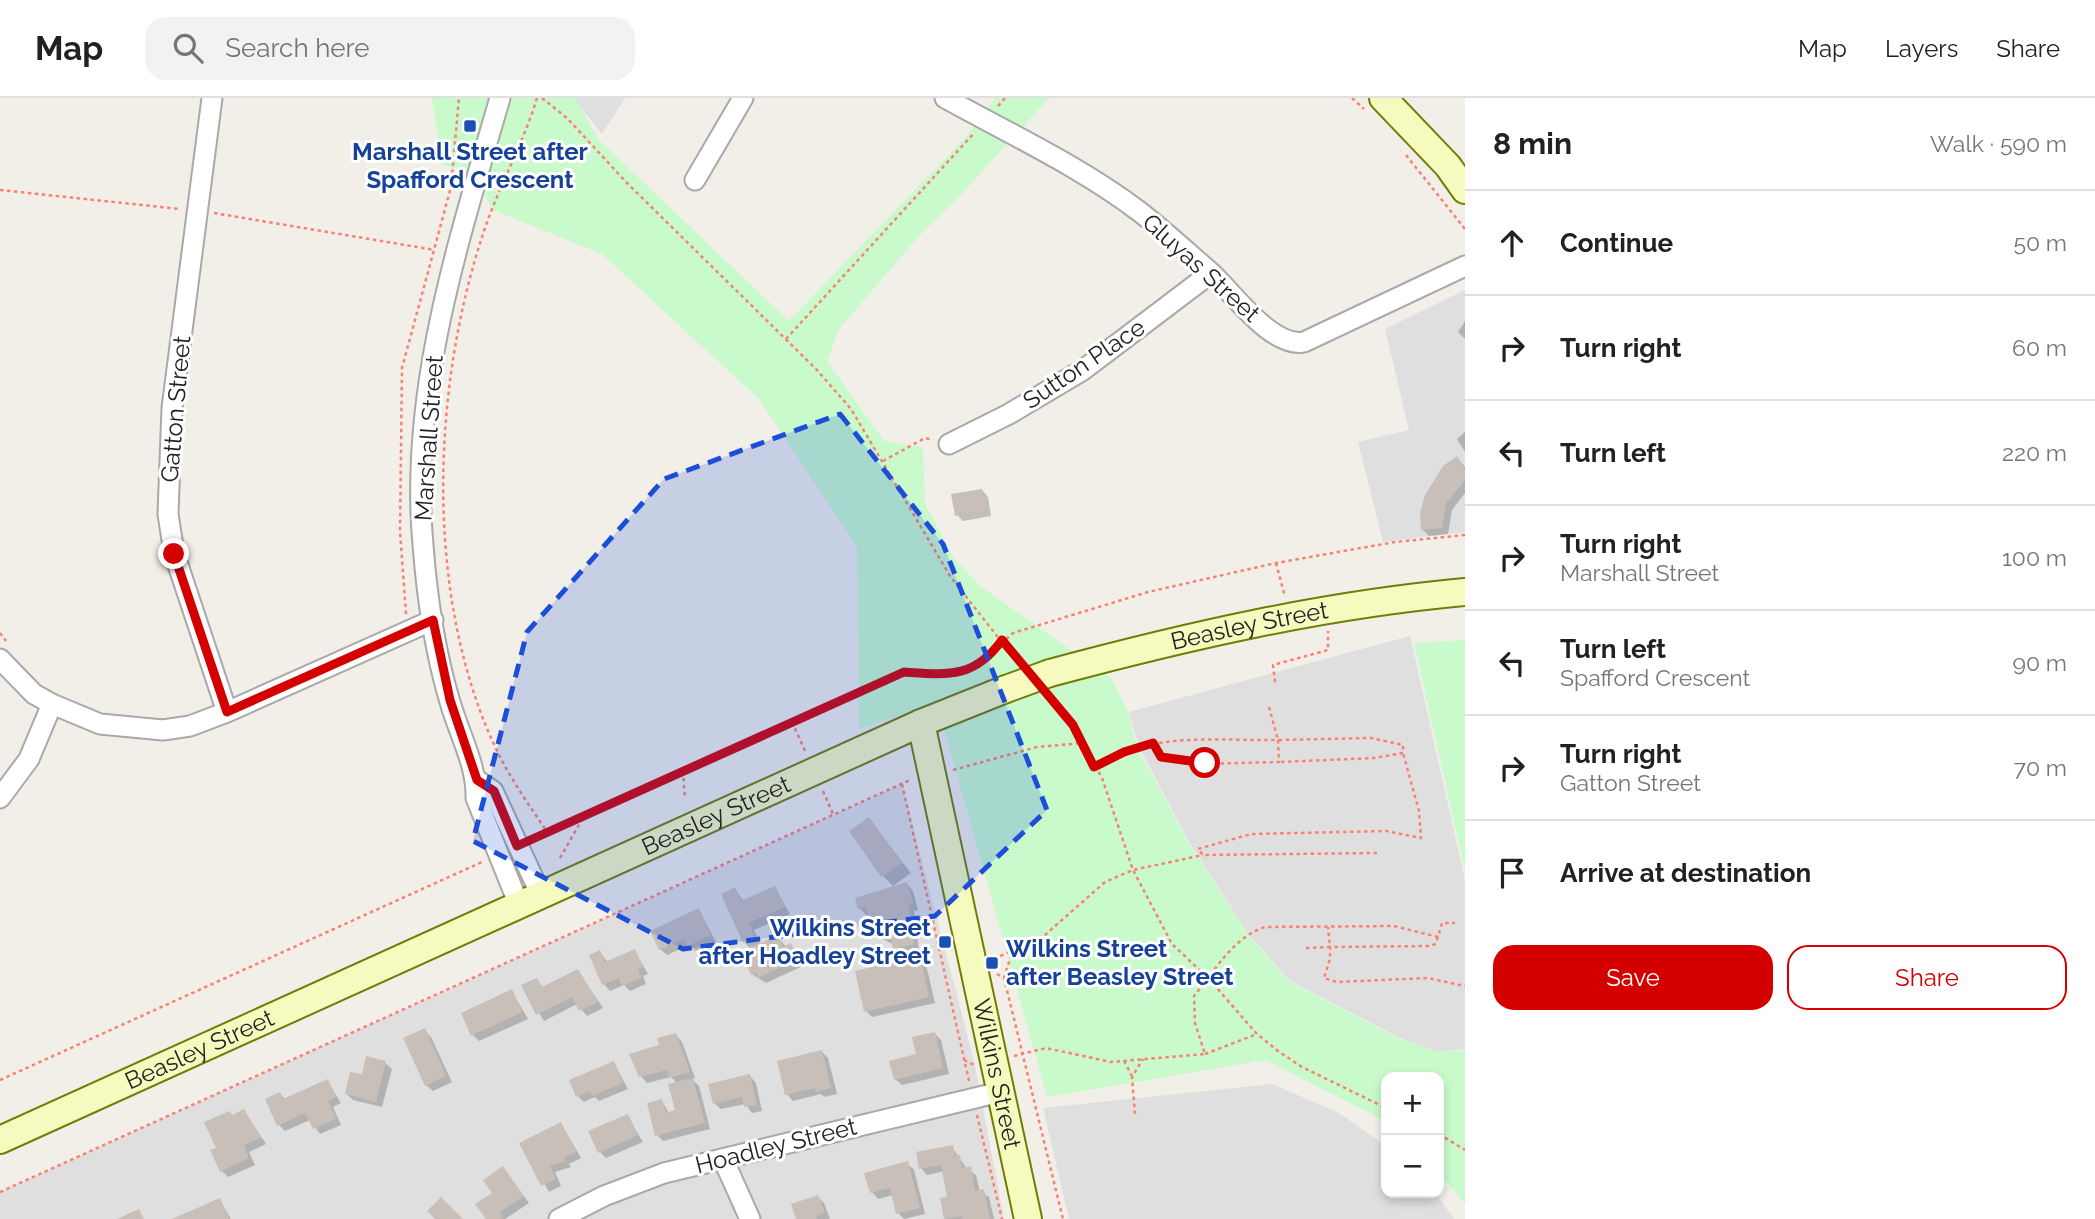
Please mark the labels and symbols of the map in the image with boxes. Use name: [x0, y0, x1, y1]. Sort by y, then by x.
marker: Marshall Street after Spafford Crescent: [462, 118, 478, 134]
place label: Marshall Street after Spafford Crescent: [352, 137, 588, 194]
street label: Gluyas Street: [1137, 207, 1266, 328]
street label: Sutton Place: [1017, 312, 1150, 415]
street label: Gatton Street: [155, 334, 196, 483]
street label: Marshall Street: [408, 354, 449, 522]
route end: [158, 538, 189, 569]
street label: Beasley Street: [1168, 595, 1330, 656]
route start: [1189, 747, 1220, 778]
street label: Beasley Street: [637, 769, 795, 862]
place label: Wilkins Street after Hoadley Street: [698, 913, 931, 970]
marker: Wilkins Street after Hoadley Street: [937, 934, 953, 950]
place label: Wilkins Street after Beasley Street: [1006, 934, 1233, 991]
marker: Wilkins Street after Beasley Street: [984, 955, 1000, 971]
street label: Wilkins Street: [967, 996, 1028, 1152]
street label: Beasley Street: [120, 1003, 278, 1095]
street label: Hoadley Street: [692, 1111, 859, 1180]

